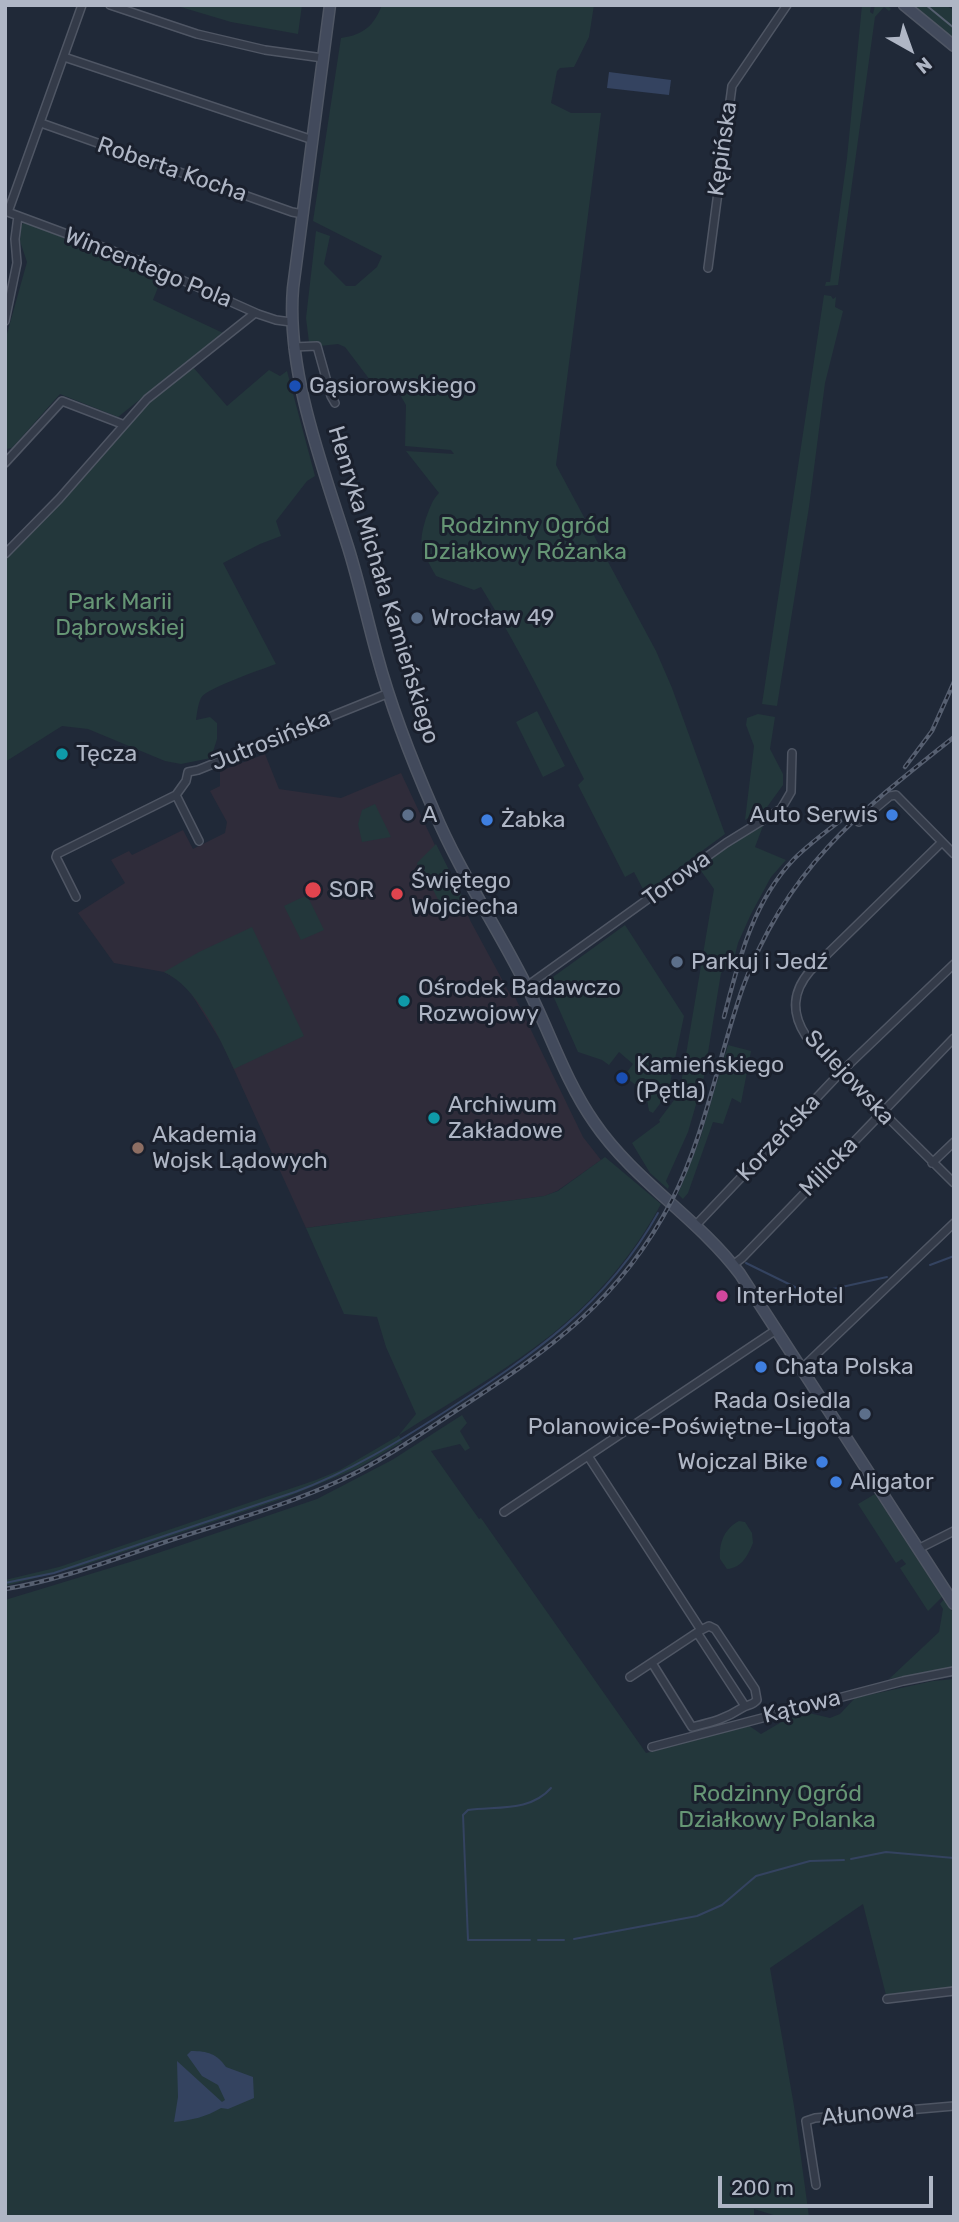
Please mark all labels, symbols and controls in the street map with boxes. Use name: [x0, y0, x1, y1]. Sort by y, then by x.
north arrow: [875, 14, 945, 84]
text: N: [911, 52, 936, 79]
street label: Kępińska: [703, 100, 743, 198]
street label: Roberta Kocha: [94, 131, 250, 209]
street label: Wincentego Pola: [60, 222, 236, 314]
place label: Gąsiorowskiego: [309, 372, 476, 400]
marker: Gąsiorowskiego: [287, 378, 303, 394]
street label: Henryka Michała Kamieńskiego: [321, 423, 445, 747]
park label: Rodzinny Ogród Działkowy Różanka: [423, 512, 627, 566]
park label: Park Marii Dąbrowskiej: [55, 588, 185, 642]
place label: Wrocław 49: [431, 604, 554, 632]
marker: Wrocław 49: [409, 610, 425, 626]
street label: Jutrosińska: [207, 705, 335, 777]
place label: Tęcza: [76, 740, 137, 768]
marker: Tęcza: [54, 746, 70, 762]
place label: A: [422, 801, 437, 829]
place label: Auto Serwis: [749, 801, 878, 829]
place label: Żabka: [501, 806, 566, 834]
marker: A: [400, 807, 416, 823]
marker: Auto Serwis: [884, 807, 900, 823]
marker: Żabka: [479, 812, 495, 828]
street label: Torowa: [638, 845, 716, 913]
place label: Świętego Wojciecha: [411, 867, 519, 921]
place label: SOR: [329, 876, 374, 904]
marker: SOR: [303, 880, 323, 900]
marker: Świętego Wojciecha: [389, 886, 405, 902]
place label: Parkuj i Jedź: [691, 948, 828, 976]
marker: Parkuj i Jedź: [669, 954, 685, 970]
place label: Ośrodek Badawczo Rozwojowy: [418, 974, 621, 1028]
marker: Ośrodek Badawczo Rozwojowy: [396, 993, 412, 1009]
street label: Sulejowska: [798, 1025, 900, 1131]
place label: Kamieńskiego (Pętla): [636, 1051, 784, 1105]
marker: Kamieńskiego (Pętla): [614, 1070, 630, 1086]
street label: Korzeńska: [732, 1089, 826, 1187]
place label: Archiwum Zakładowe: [448, 1091, 563, 1145]
marker: Archiwum Zakładowe: [426, 1110, 442, 1126]
place label: Akademia Wojsk Lądowych: [152, 1121, 328, 1175]
street label: Milicka: [794, 1132, 864, 1202]
marker: Akademia Wojsk Lądowych: [130, 1140, 146, 1156]
place label: InterHotel: [736, 1282, 844, 1310]
marker: InterHotel: [714, 1288, 730, 1304]
place label: Chata Polska: [775, 1353, 914, 1381]
marker: Chata Polska: [753, 1359, 769, 1375]
place label: Rada Osiedla Polanowice-Poświętne-Ligota: [528, 1387, 851, 1441]
marker: Rada Osiedla Polanowice-Poświętne-Ligota: [857, 1406, 873, 1422]
place label: Wojczal Bike: [678, 1448, 808, 1476]
marker: Wojczal Bike: [814, 1454, 830, 1470]
place label: Aligator: [850, 1468, 934, 1496]
marker: Aligator: [828, 1474, 844, 1490]
street label: Kątowa: [760, 1684, 844, 1730]
park label: Rodzinny Ogród Działkowy Polanka: [678, 1780, 876, 1834]
street label: Ałunowa: [820, 2096, 916, 2132]
scale bar: [721, 2162, 936, 2206]
text: 200 m: [731, 2175, 794, 2200]

